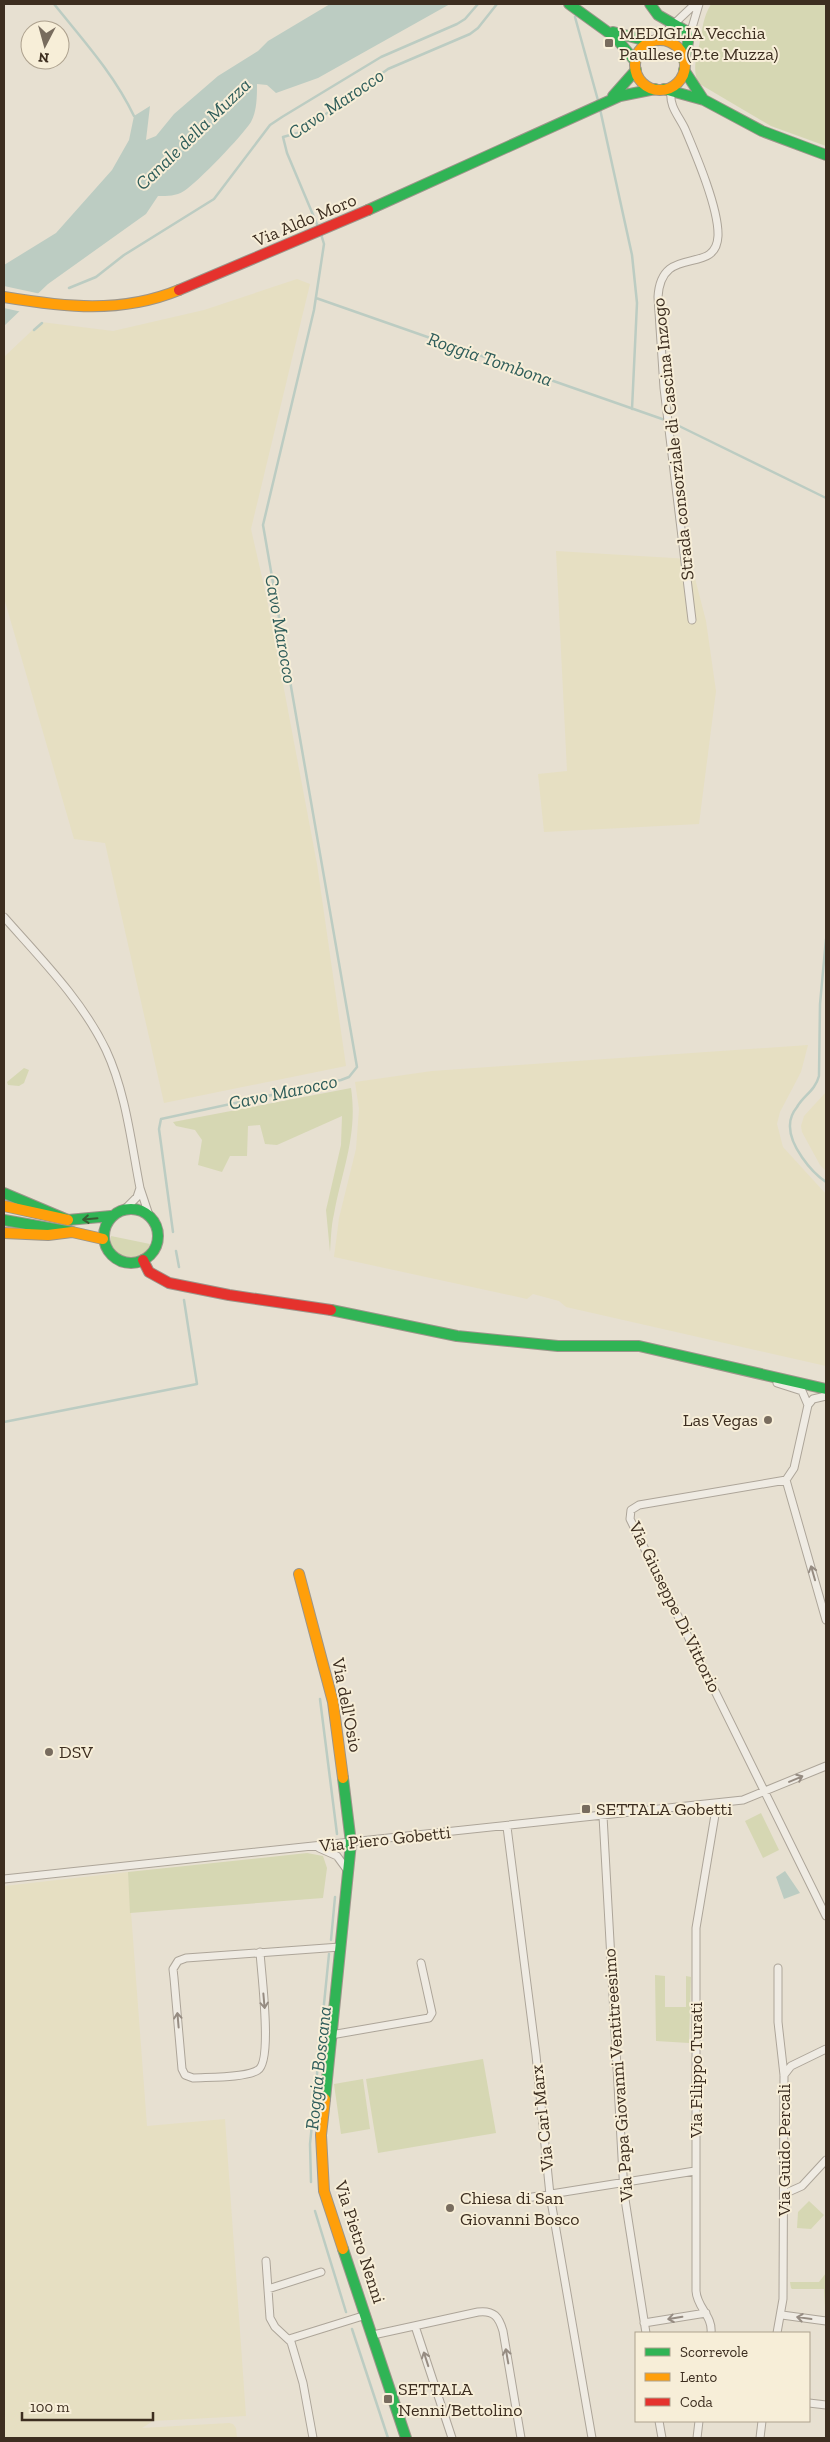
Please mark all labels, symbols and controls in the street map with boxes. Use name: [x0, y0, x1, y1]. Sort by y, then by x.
north arrow: [20, 20, 70, 70]
place label: MEDIGLIA Vecchia Paullese (P.te Muzza): [619, 22, 778, 65]
marker: MEDIGLIA Vecchia Paullese (P.te Muzza): [603, 37, 615, 49]
text: N: [37, 48, 50, 66]
water label: Cavo Marocco: [284, 64, 388, 144]
water label: Canale della Muzza: [131, 73, 255, 195]
street label: Via Aldo Moro: [249, 188, 360, 252]
street label: Strada consorziale di Cascina Inzogo: [647, 297, 699, 581]
water label: Roggia Tombona: [424, 327, 556, 391]
water label: Cavo Marocco: [260, 573, 302, 685]
water label: Cavo Marocco: [227, 1069, 339, 1115]
one-way arrow: [82, 1214, 98, 1223]
place label: Las Vegas: [683, 1409, 758, 1431]
marker: Las Vegas: [762, 1414, 774, 1426]
street label: Via Giuseppe Di Vittorio: [624, 1517, 726, 1696]
one-way arrow: [807, 1565, 817, 1581]
street label: Via dell'Osio: [327, 1655, 367, 1754]
place label: DSV: [59, 1741, 93, 1763]
marker: DSV: [43, 1746, 55, 1758]
one-way arrow: [788, 1773, 803, 1783]
place label: SETTALA Gobetti: [596, 1798, 732, 1820]
marker: SETTALA Gobetti: [580, 1803, 592, 1815]
street label: Via Piero Gobetti: [317, 1821, 452, 1857]
street label: Via Papa Giovanni Ventitreesimo: [598, 1948, 638, 2203]
one-way arrow: [259, 1992, 268, 2008]
street label: Via Filippo Turati: [685, 2002, 707, 2139]
water label: Roggia Boscana: [300, 2005, 336, 2131]
one-way arrow: [173, 2012, 182, 2028]
street label: Via Carl Marx: [525, 2064, 559, 2173]
street label: Via Guido Percali: [773, 2084, 795, 2217]
street label: Via Pietro Nenni: [330, 2177, 390, 2306]
place label: Chiesa di San Giovanni Bosco: [460, 2187, 580, 2230]
marker: Chiesa di San Giovanni Bosco: [444, 2202, 456, 2214]
one-way arrow: [796, 2312, 812, 2322]
one-way arrow: [668, 2314, 684, 2324]
legend: [635, 2332, 810, 2422]
text: Scorrevole: [680, 2343, 748, 2361]
one-way arrow: [501, 2348, 511, 2364]
one-way arrow: [421, 2351, 430, 2367]
text: Lento: [680, 2368, 717, 2386]
place label: SETTALA Nenni/Bettolino: [398, 2378, 522, 2421]
scale bar: [22, 2390, 154, 2422]
marker: SETTALA Nenni/Bettolino: [382, 2393, 394, 2405]
text: Coda: [680, 2393, 713, 2411]
text: 100 m: [30, 2398, 69, 2416]

